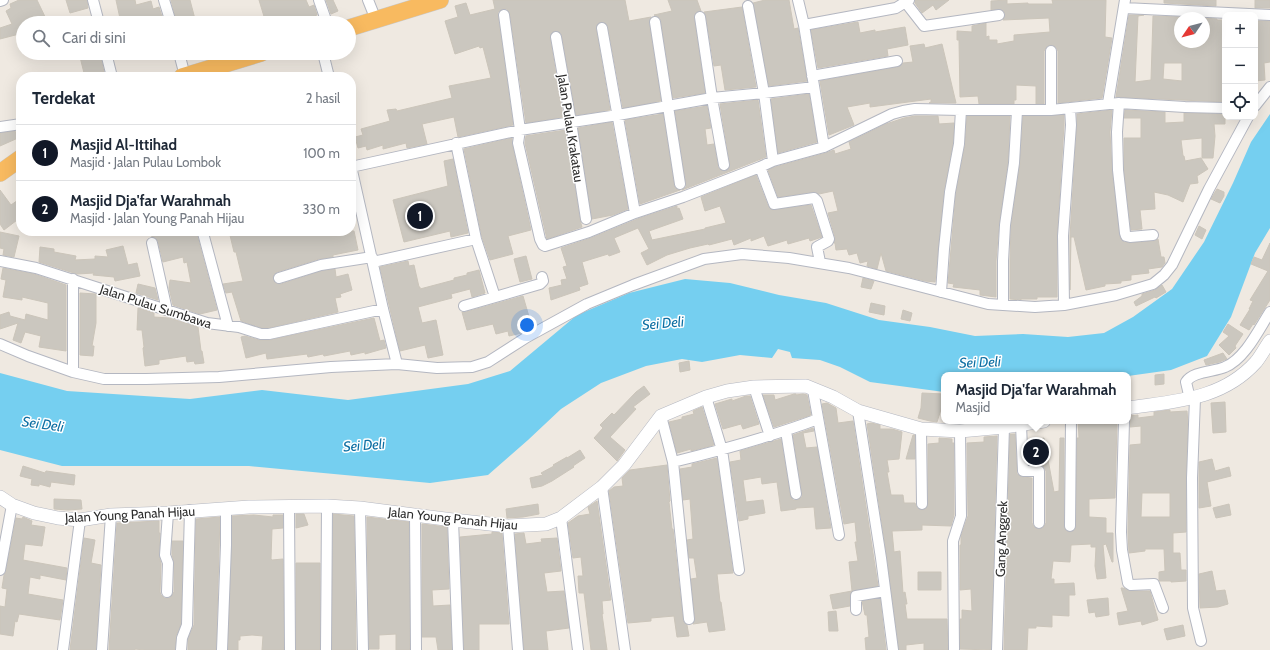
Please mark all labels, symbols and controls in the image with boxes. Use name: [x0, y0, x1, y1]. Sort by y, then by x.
north arrow: [1174, 12, 1210, 48]
map controls: [1222, 12, 1258, 120]
button: +: [1222, 12, 1258, 48]
search box: [16, 16, 356, 60]
icon: search: [30, 27, 52, 49]
text: Cari di sini: [62, 29, 126, 47]
button: −: [1222, 48, 1258, 84]
street label: Jalan Pulau Krakatau: [554, 72, 587, 183]
button: locate: [1222, 84, 1258, 120]
text: Terdekat: [32, 88, 95, 108]
text: 2 hasil: [306, 90, 340, 106]
text: Masjid Al-Ittihad: [70, 136, 177, 154]
text: 1: [43, 145, 47, 161]
text: 100 m: [303, 145, 340, 161]
text: Masjid · Jalan Pulau Lombok: [70, 154, 221, 170]
text: Masjid Dja'far Warahmah: [70, 192, 231, 210]
text: 2: [42, 201, 48, 217]
text: 330 m: [303, 201, 340, 217]
pin: 1: [407, 201, 433, 231]
text: Masjid · Jalan Young Panah Hijau: [70, 210, 244, 226]
street label: Jalan Pulau Sumbawa: [97, 280, 215, 332]
water label: Sei Deli: [641, 312, 686, 334]
your location: [517, 315, 537, 335]
water label: Sei Deli: [959, 352, 1002, 372]
popup: [941, 372, 1131, 424]
text: Masjid Dja'far Warahmah: [955, 381, 1117, 399]
text: Masjid: [955, 399, 990, 415]
water label: Sei Deli: [21, 412, 66, 436]
water label: Sei Deli: [342, 434, 387, 455]
pin: 2: [1023, 437, 1049, 467]
street label: Gang Anggrek: [992, 500, 1010, 577]
street label: Jalan Young Panah Hijau: [63, 503, 196, 526]
street label: Jalan Young Panah Hijau: [386, 503, 519, 534]

